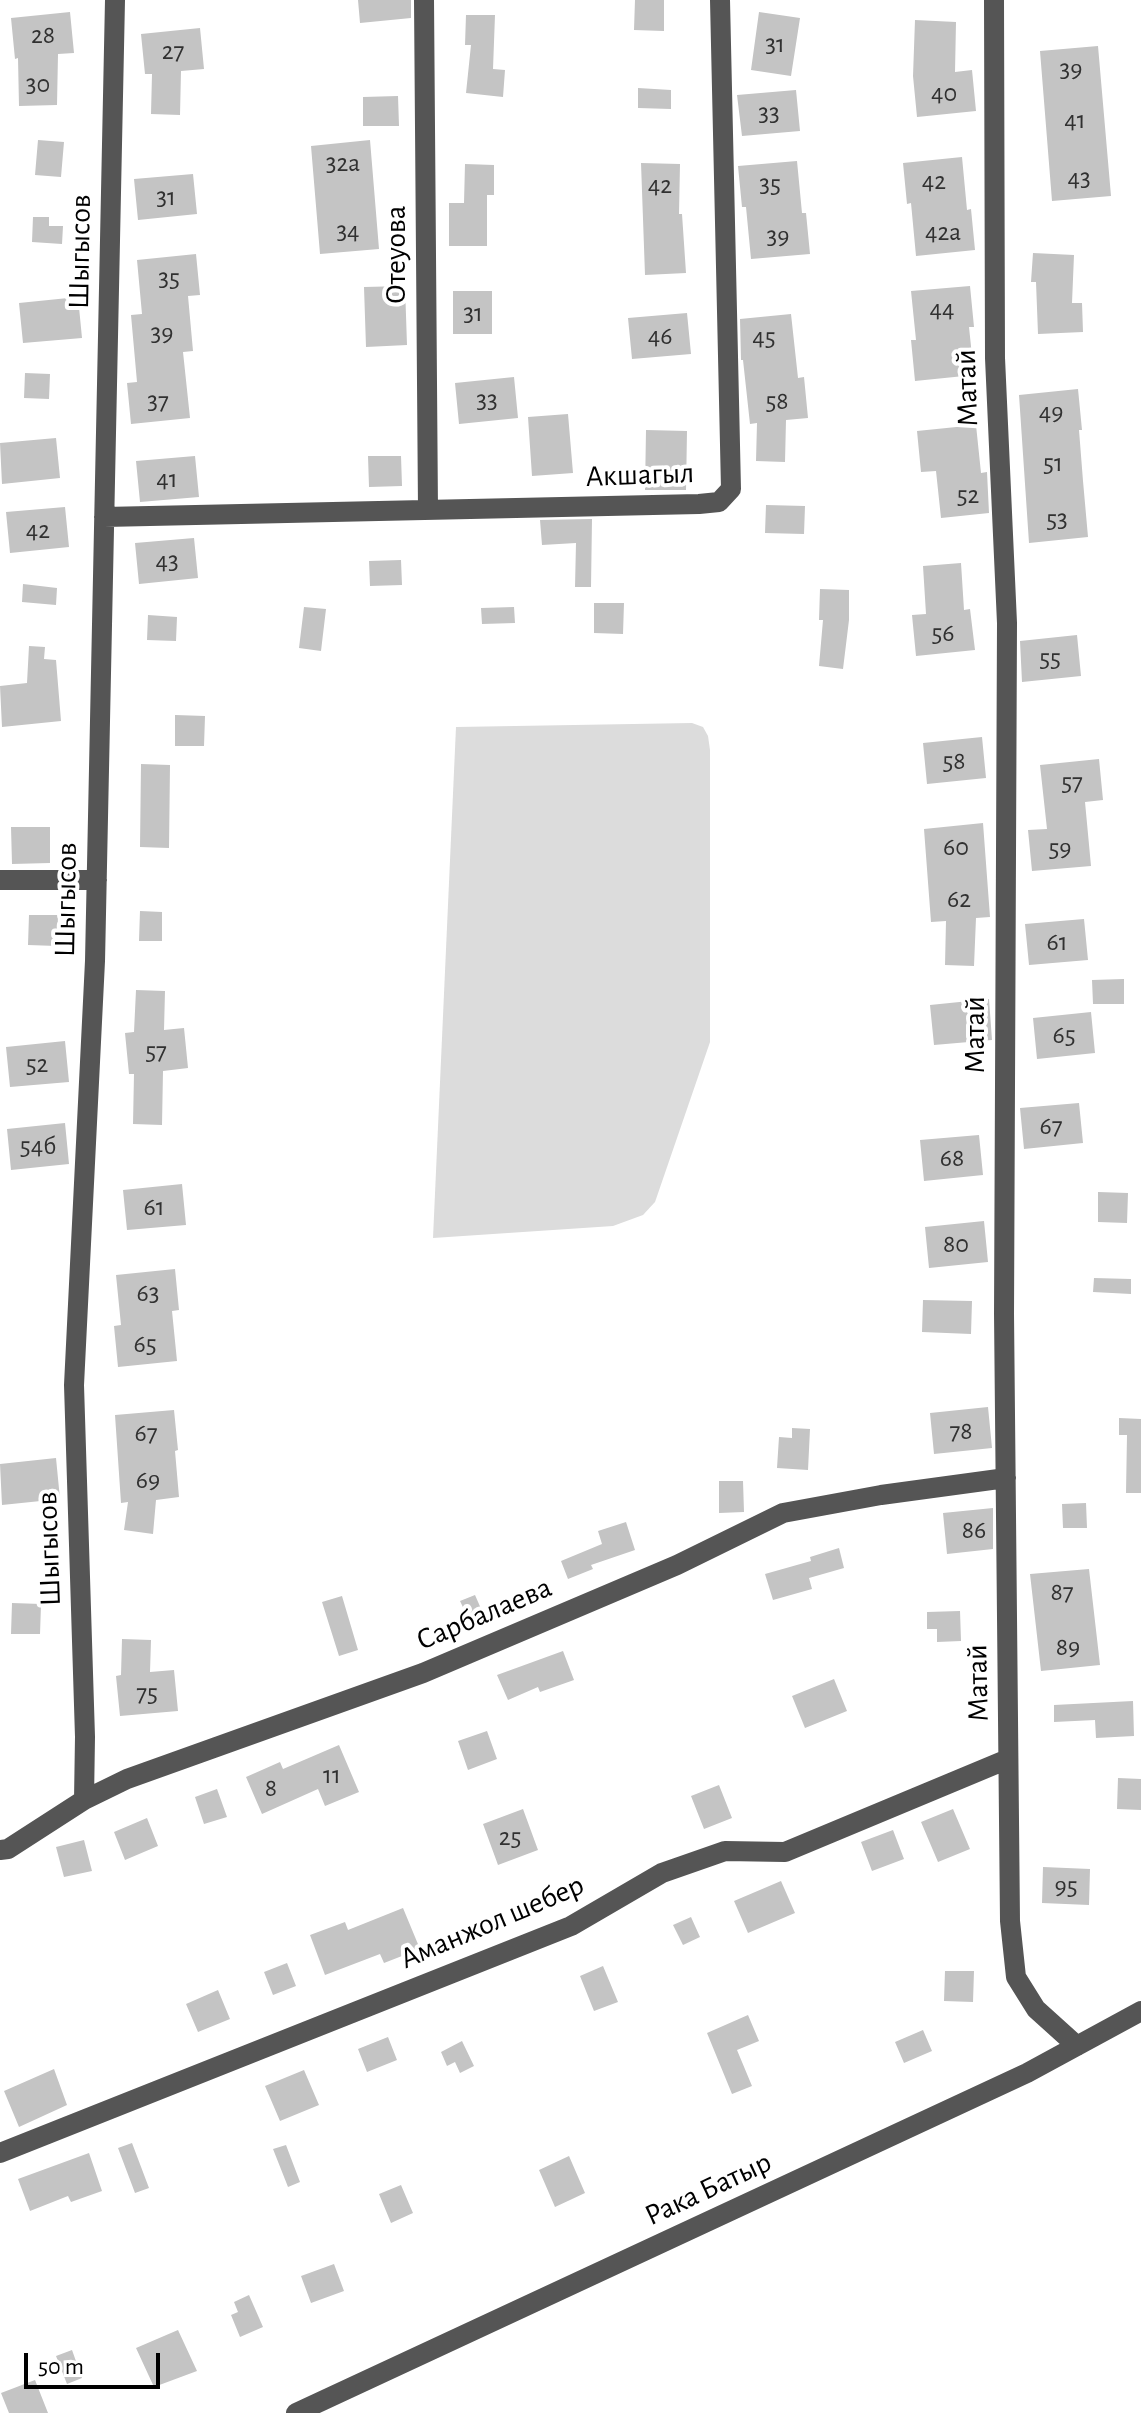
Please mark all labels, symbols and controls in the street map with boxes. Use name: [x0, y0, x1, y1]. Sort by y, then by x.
house number: 28: [31, 19, 55, 51]
house number: 31: [765, 28, 785, 60]
house number: 27: [162, 35, 184, 67]
house number: 39: [1060, 53, 1082, 85]
house number: 30: [26, 68, 50, 100]
house number: 40: [931, 77, 957, 109]
house number: 33: [758, 97, 780, 129]
house number: 41: [1064, 104, 1086, 136]
house number: 32а: [326, 147, 360, 179]
house number: 43: [1067, 162, 1091, 194]
house number: 42: [922, 165, 946, 197]
house number: 35: [759, 168, 781, 200]
house number: 42: [648, 169, 672, 201]
house number: 31: [156, 181, 176, 213]
street label: Шыгысов: [61, 194, 99, 310]
street label: Отеуова: [378, 206, 414, 304]
house number: 34: [336, 215, 360, 247]
house number: 42а: [925, 216, 961, 248]
house number: 39: [767, 220, 789, 252]
house number: 35: [158, 262, 180, 294]
house number: 44: [929, 293, 955, 325]
house number: 31: [463, 297, 483, 329]
house number: 39: [151, 317, 173, 349]
house number: 46: [648, 320, 672, 352]
house number: 45: [752, 321, 776, 353]
street label: Матай: [948, 349, 986, 427]
house number: 33: [476, 384, 498, 416]
house number: 37: [147, 385, 169, 417]
house number: 58: [765, 385, 789, 417]
house number: 49: [1039, 396, 1063, 428]
house number: 51: [1043, 447, 1063, 479]
street label: Акшагыл: [585, 455, 695, 495]
house number: 41: [156, 463, 178, 495]
house number: 52: [957, 479, 979, 511]
house number: 53: [1046, 503, 1068, 535]
house number: 42: [26, 514, 50, 546]
house number: 43: [155, 545, 179, 577]
house number: 56: [931, 617, 955, 649]
house number: 55: [1039, 642, 1061, 674]
house number: 58: [942, 745, 966, 777]
house number: 57: [1061, 766, 1083, 798]
house number: 60: [943, 831, 969, 863]
house number: 59: [1048, 832, 1072, 864]
street label: Шыгысов: [47, 842, 85, 958]
house number: 62: [947, 883, 971, 915]
house number: 61: [1046, 926, 1068, 958]
street label: Матай: [957, 996, 993, 1074]
house number: 65: [1052, 1019, 1076, 1051]
house number: 57: [145, 1035, 167, 1067]
house number: 52: [26, 1048, 48, 1080]
house number: 67: [1039, 1110, 1063, 1142]
house number: 54б: [20, 1130, 56, 1162]
house number: 68: [940, 1142, 964, 1174]
house number: 61: [143, 1191, 165, 1223]
house number: 80: [943, 1228, 969, 1260]
house number: 63: [137, 1277, 159, 1309]
house number: 65: [133, 1328, 157, 1360]
house number: 78: [949, 1415, 973, 1447]
house number: 67: [134, 1417, 158, 1449]
house number: 69: [136, 1464, 160, 1496]
street label: Шыгысов: [29, 1491, 69, 1607]
house number: 86: [962, 1514, 986, 1546]
street label: Сарбалаева: [411, 1569, 557, 1659]
house number: 87: [1050, 1576, 1074, 1608]
house number: 89: [1056, 1631, 1080, 1663]
street label: Матай: [959, 1644, 997, 1722]
house number: 75: [136, 1677, 158, 1709]
house number: 11: [323, 1759, 341, 1791]
house number: 8: [265, 1772, 277, 1804]
house number: 25: [499, 1821, 521, 1853]
street label: Аманжол шебер: [395, 1867, 589, 1977]
house number: 95: [1054, 1870, 1078, 1902]
street label: Рака Батыр: [639, 2144, 777, 2234]
scale bar: [28, 2337, 164, 2387]
text: 50 m: [38, 2355, 84, 2379]

